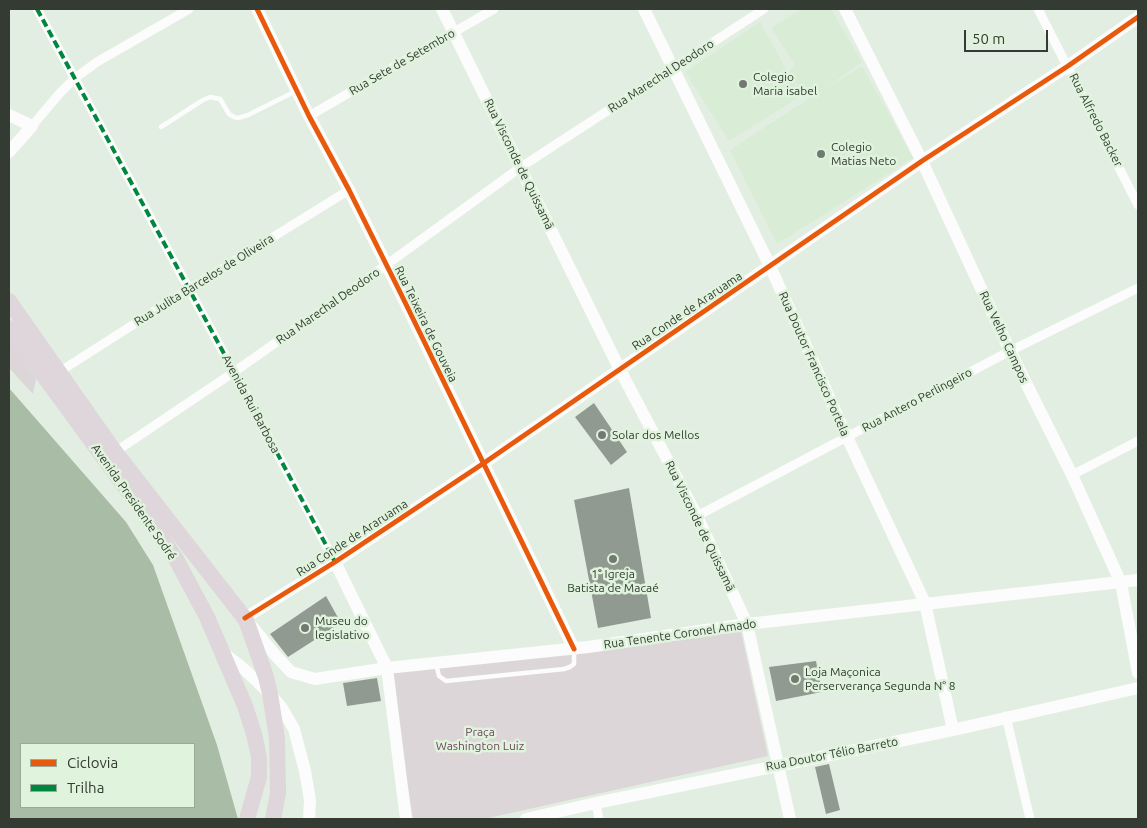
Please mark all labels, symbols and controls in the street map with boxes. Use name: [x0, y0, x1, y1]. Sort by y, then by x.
scale bar: [967, 20, 1051, 52]
street label: Rua Sete de Setembro: [347, 26, 457, 98]
text: 50 m: [972, 30, 1005, 47]
street label: Rua Marechal Deodoro: [605, 36, 717, 116]
place label: Colegio Maria isabel: [753, 70, 817, 98]
street label: Rua Alfredo Backer: [1066, 71, 1126, 169]
marker: Colegio Maria isabel: [737, 78, 749, 90]
street label: Rua Visconde de Quissamã: [481, 96, 557, 232]
place label: Colegio Matias Neto: [831, 140, 896, 168]
marker: Colegio Matias Neto: [815, 148, 827, 160]
street label: Rua Julita Barcelos de Oliveira: [131, 231, 277, 329]
street label: Rua Teixeira de Gouveia: [392, 264, 460, 384]
street label: Rua Marechal Deodoro: [273, 265, 383, 347]
street label: Rua Conde de Araruama: [629, 269, 745, 353]
street label: Rua Velho Campos: [976, 289, 1032, 385]
street label: Rua Doutor Francisco Portela: [776, 290, 852, 438]
street label: Avenida Rui Barbosa: [219, 352, 283, 456]
street label: Rua Antero Perlingeiro: [860, 365, 974, 435]
place label: Solar dos Mellos: [612, 428, 700, 442]
marker: Solar dos Mellos: [596, 429, 608, 441]
street label: Avenida Presidente Sodré: [88, 441, 180, 563]
street label: Rua Visconde de Quissamã: [662, 458, 738, 594]
street label: Rua Conde de Araruama: [294, 497, 410, 579]
marker: 1° Igreja Batista de Macaé: [607, 553, 619, 565]
place label: 1° Igreja Batista de Macaé: [567, 567, 659, 595]
place label: Museu do legislativo: [315, 614, 370, 642]
street label: Rua Tenente Coronel Amado: [603, 616, 757, 652]
marker: Museu do legislativo: [299, 622, 311, 634]
place label: Loja Maçonica Perserverança Segunda N° 8: [805, 665, 956, 693]
marker: Loja Maçonica Perserverança Segunda N° 8: [789, 673, 801, 685]
park label: Praça Washington Luiz: [436, 725, 524, 753]
street label: Rua Doutor Télio Barreto: [765, 734, 899, 774]
legend: [20, 743, 195, 808]
text: Ciclovia: [67, 754, 118, 771]
text: Trilha: [67, 779, 104, 796]

